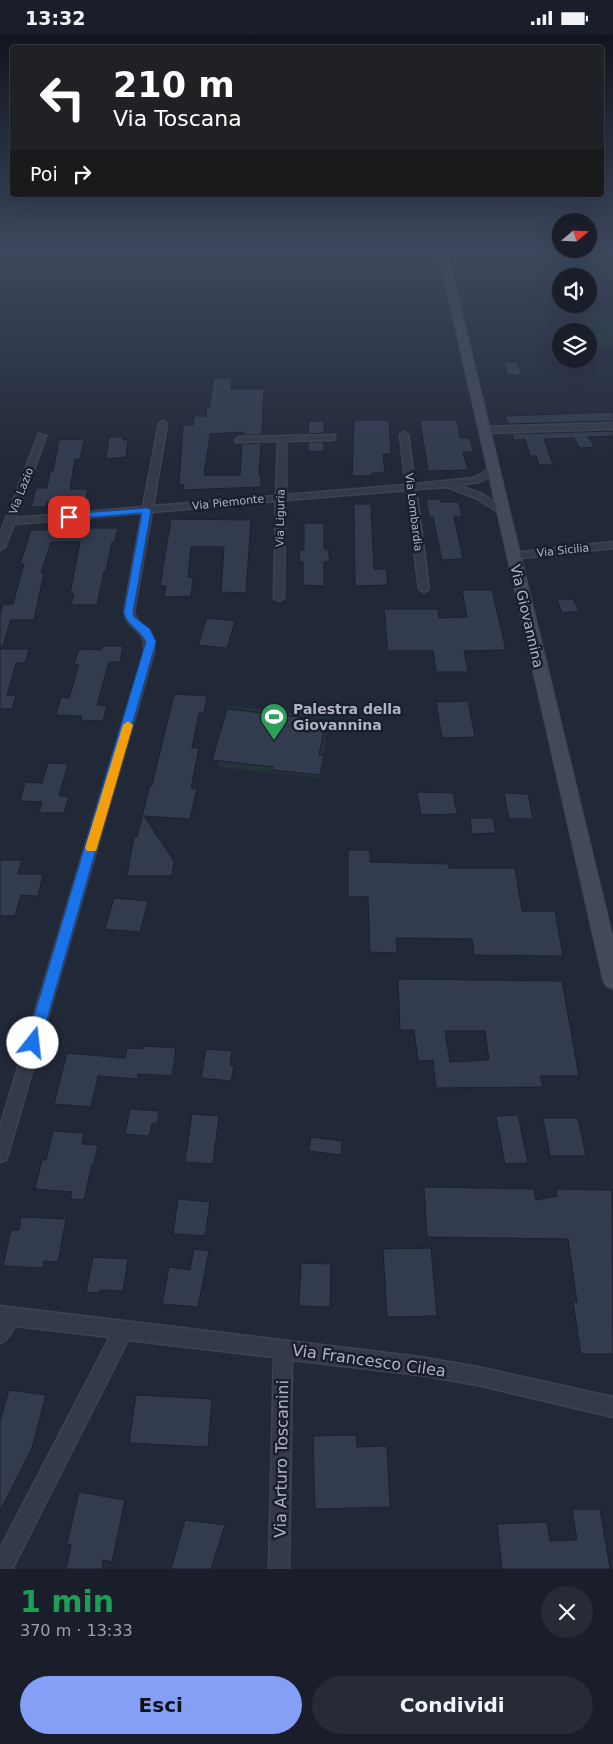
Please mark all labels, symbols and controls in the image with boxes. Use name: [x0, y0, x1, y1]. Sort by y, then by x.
text: 13:32: [25, 7, 85, 29]
icon: left: [30, 65, 95, 130]
text: 210 m: [113, 65, 235, 105]
text: Via Toscana: [113, 106, 242, 131]
icon: right: [68, 160, 96, 188]
text: Poi: [30, 163, 58, 185]
north arrow: [552, 213, 598, 257]
map controls: [552, 213, 597, 368]
button: sound: [552, 268, 597, 313]
button: layers: [552, 323, 597, 368]
street label: Via Lazio: [7, 466, 36, 516]
street label: Via Lombardia: [402, 472, 425, 552]
street label: Via Liguria: [273, 489, 288, 547]
street label: Via Piemonte: [191, 492, 265, 513]
pin: [48, 496, 90, 538]
icon: arrive: [55, 503, 83, 531]
street label: Via Sicilia: [536, 541, 590, 560]
street label: Via Giovannina: [507, 563, 547, 669]
place label: Palestra della Giovannina: [293, 701, 401, 733]
sports icon: Palestra della Giovannina: [259, 702, 289, 741]
position arrow: [6, 1016, 58, 1068]
street label: Via Francesco Cilea: [291, 1340, 447, 1381]
street label: Via Arturo Toscanini: [271, 1380, 292, 1538]
text: 1 min: [20, 1584, 114, 1619]
button: close: [541, 1586, 593, 1638]
text: 370 m · 13:33: [20, 1621, 133, 1640]
button: Esci: [20, 1676, 302, 1734]
button: Condividi: [312, 1676, 593, 1734]

